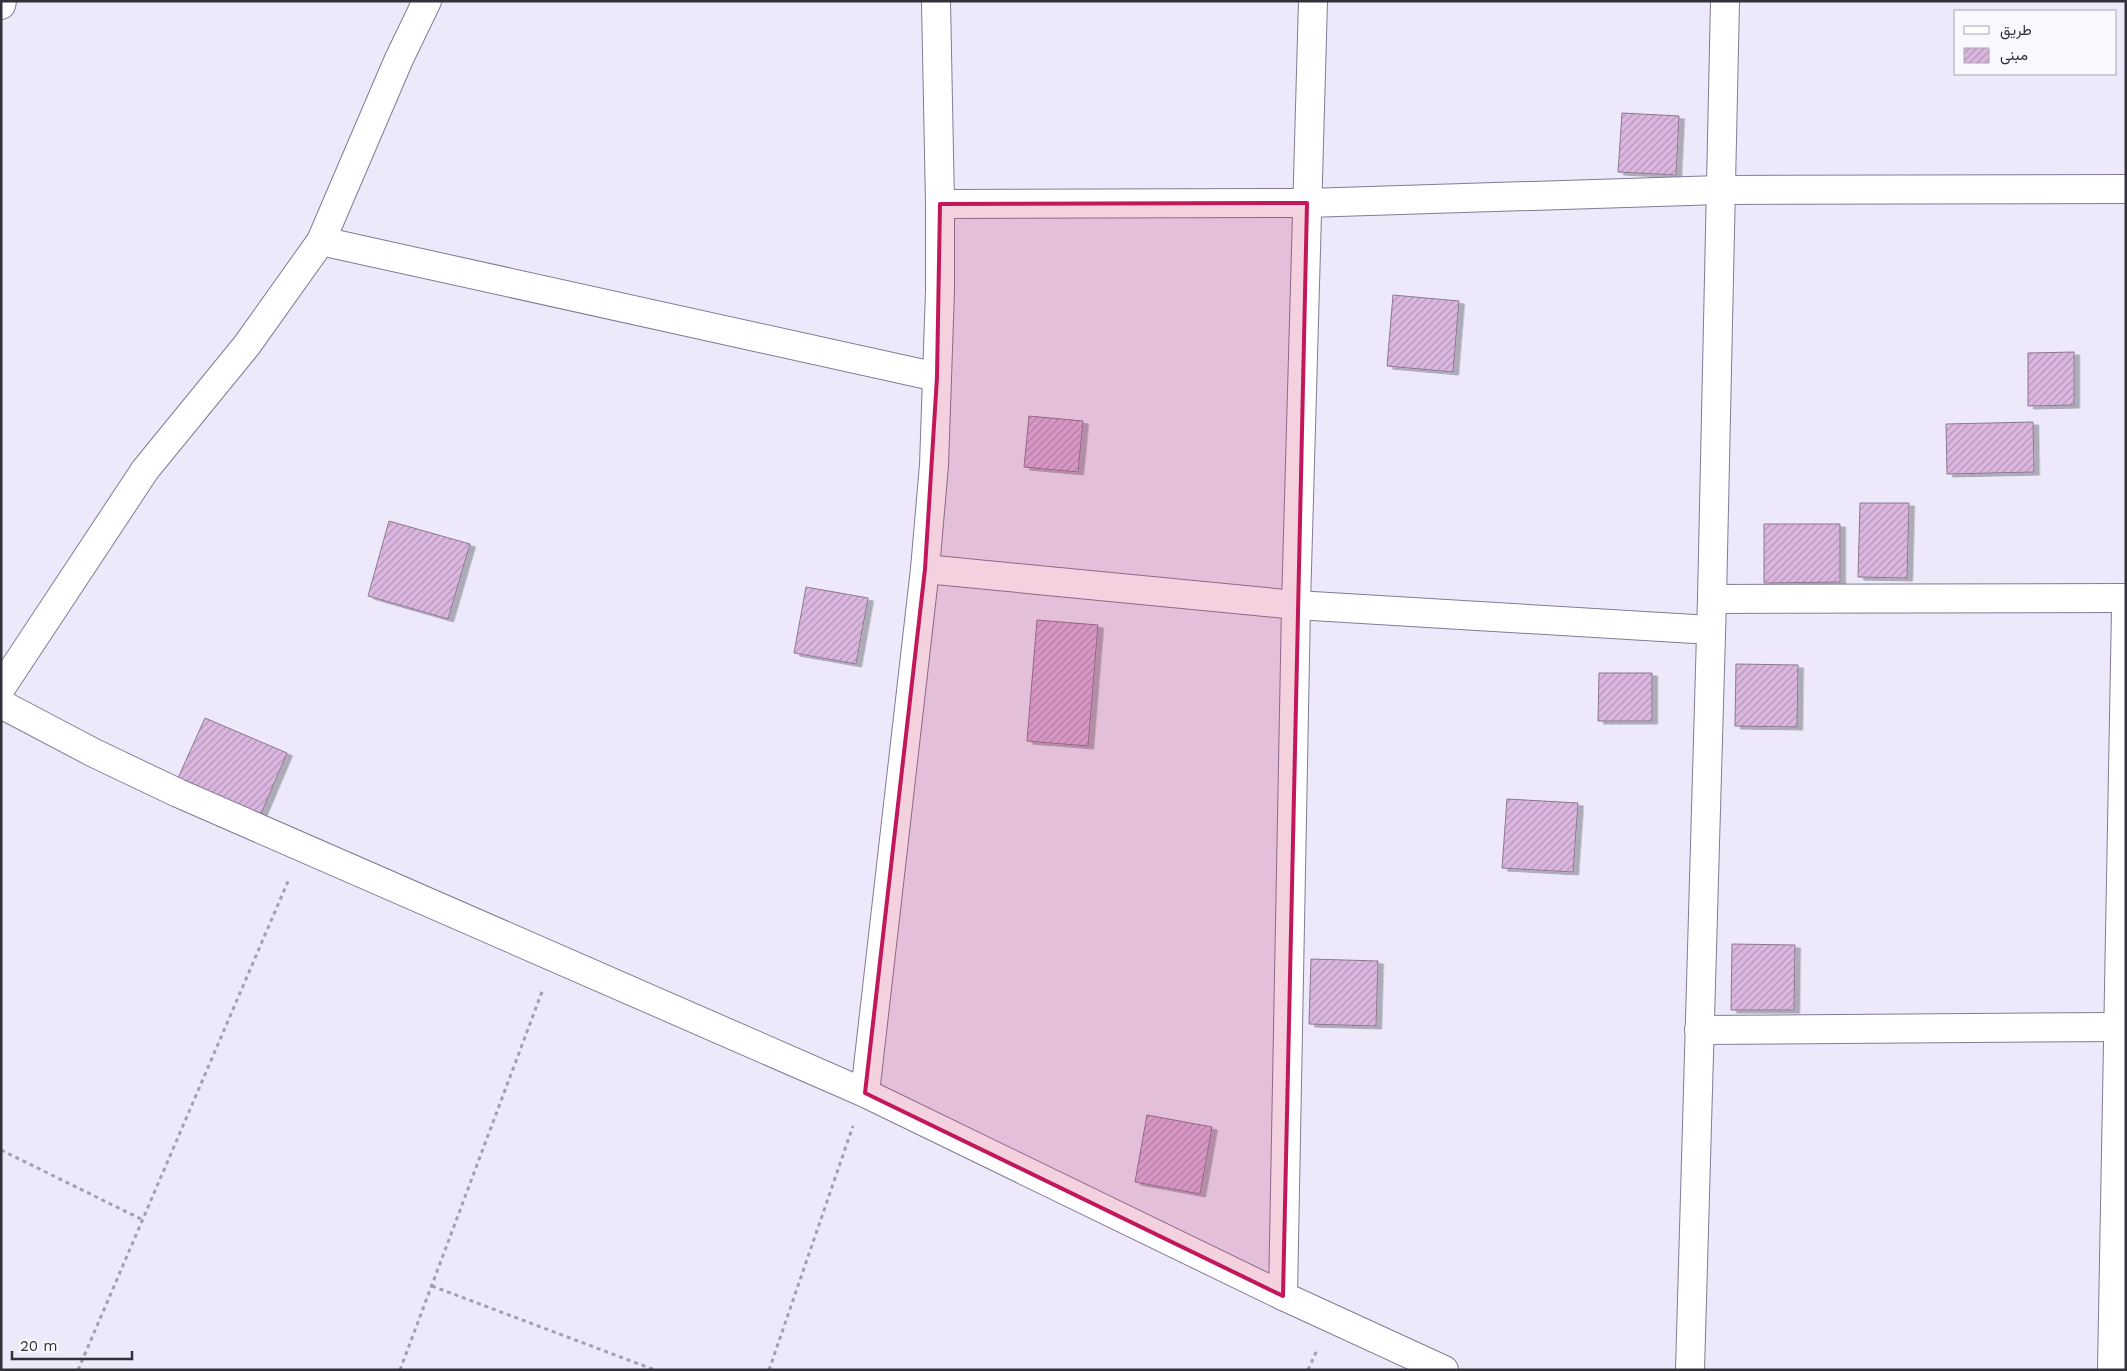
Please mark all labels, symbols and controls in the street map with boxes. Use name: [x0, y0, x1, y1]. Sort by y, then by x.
legend: [1954, 10, 2117, 75]
text: طريق: [2000, 21, 2032, 40]
text: مبنى: [2000, 46, 2028, 65]
scale bar: [12, 1328, 132, 1360]
text: 20 m: [20, 1337, 58, 1355]

